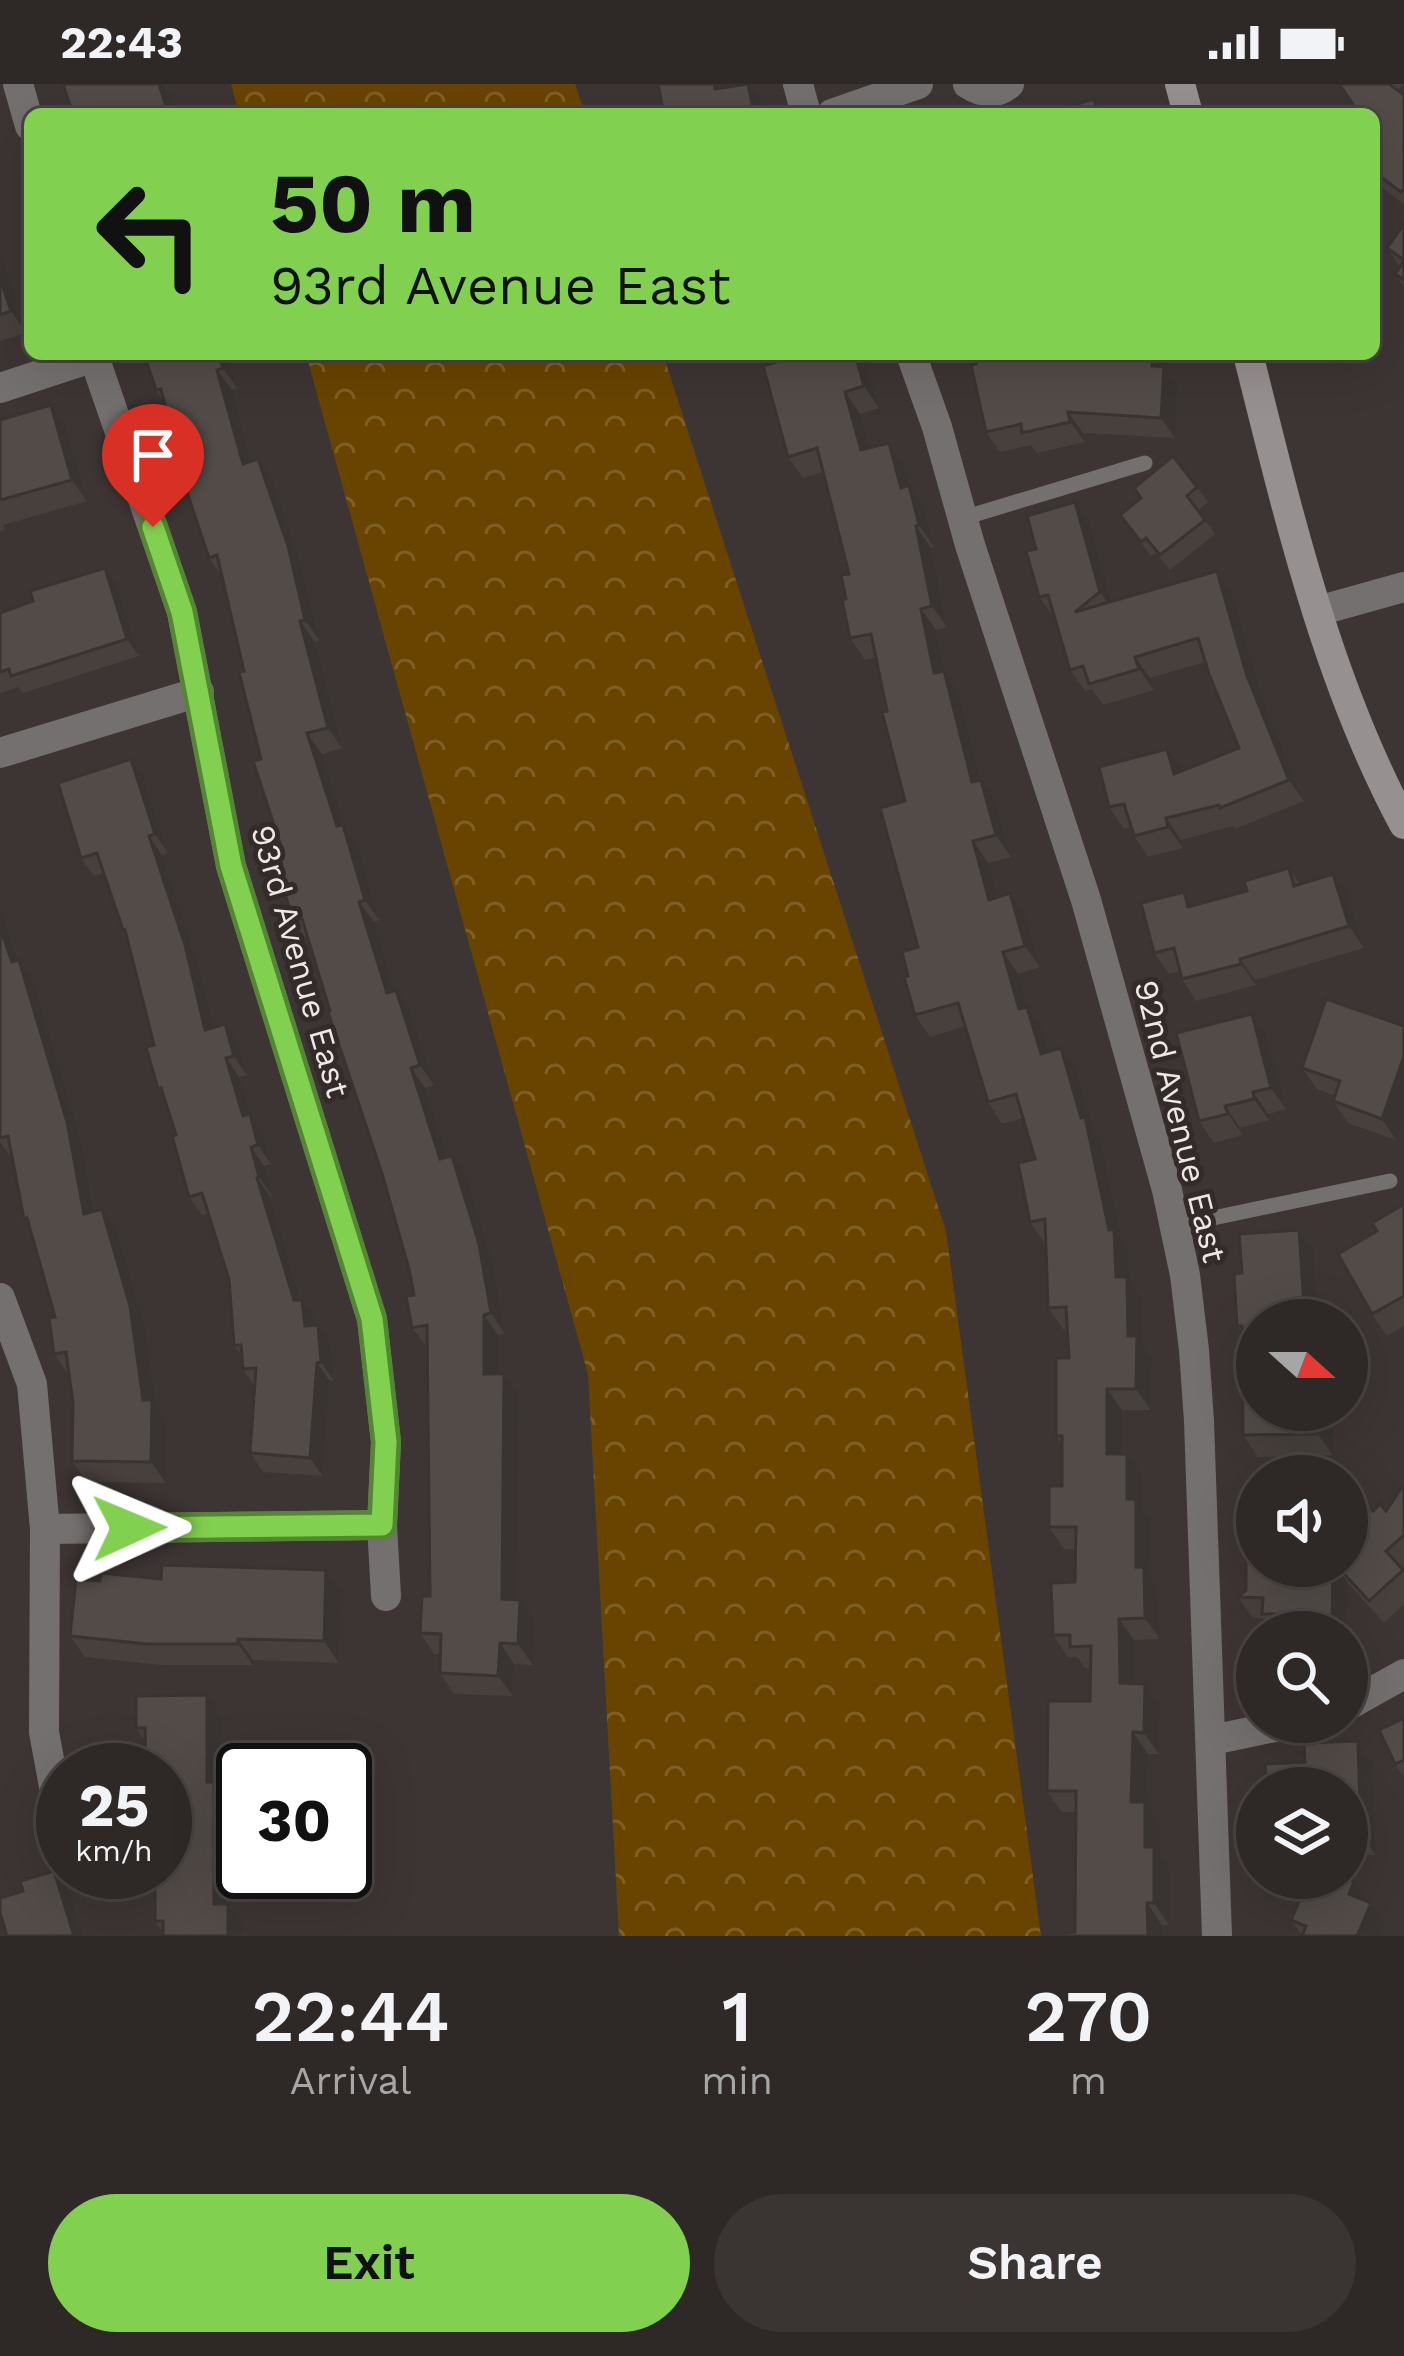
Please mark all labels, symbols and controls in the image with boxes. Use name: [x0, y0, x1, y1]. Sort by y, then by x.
text: 22:43: [60, 16, 183, 69]
text: 50 m: [270, 154, 476, 252]
icon: left: [72, 156, 228, 312]
text: 93rd Avenue East: [270, 254, 731, 317]
pin: [102, 404, 204, 527]
icon: arrive: [120, 422, 186, 488]
street label: 93rd Avenue East: [243, 820, 358, 1102]
street label: 92nd Avenue East: [1127, 976, 1235, 1266]
north arrow: [1236, 1299, 1368, 1431]
map controls: [1236, 1299, 1368, 1899]
button: sound: [1236, 1455, 1368, 1587]
position arrow: [66, 1465, 192, 1591]
button: search: [1236, 1611, 1368, 1743]
speed limit sign: 30: [216, 1743, 372, 1899]
button: layers: [1236, 1767, 1368, 1899]
text: 25: [79, 1770, 149, 1841]
text: km/h: [75, 1833, 153, 1868]
text: 22:44: [252, 1974, 450, 2058]
text: 1: [722, 1974, 752, 2058]
text: 270: [1025, 1974, 1152, 2058]
text: Arrival: [290, 2058, 411, 2103]
text: min: [701, 2058, 773, 2103]
text: m: [1070, 2058, 1107, 2103]
button: Exit: [48, 2194, 690, 2332]
button: Share: [714, 2194, 1356, 2332]

